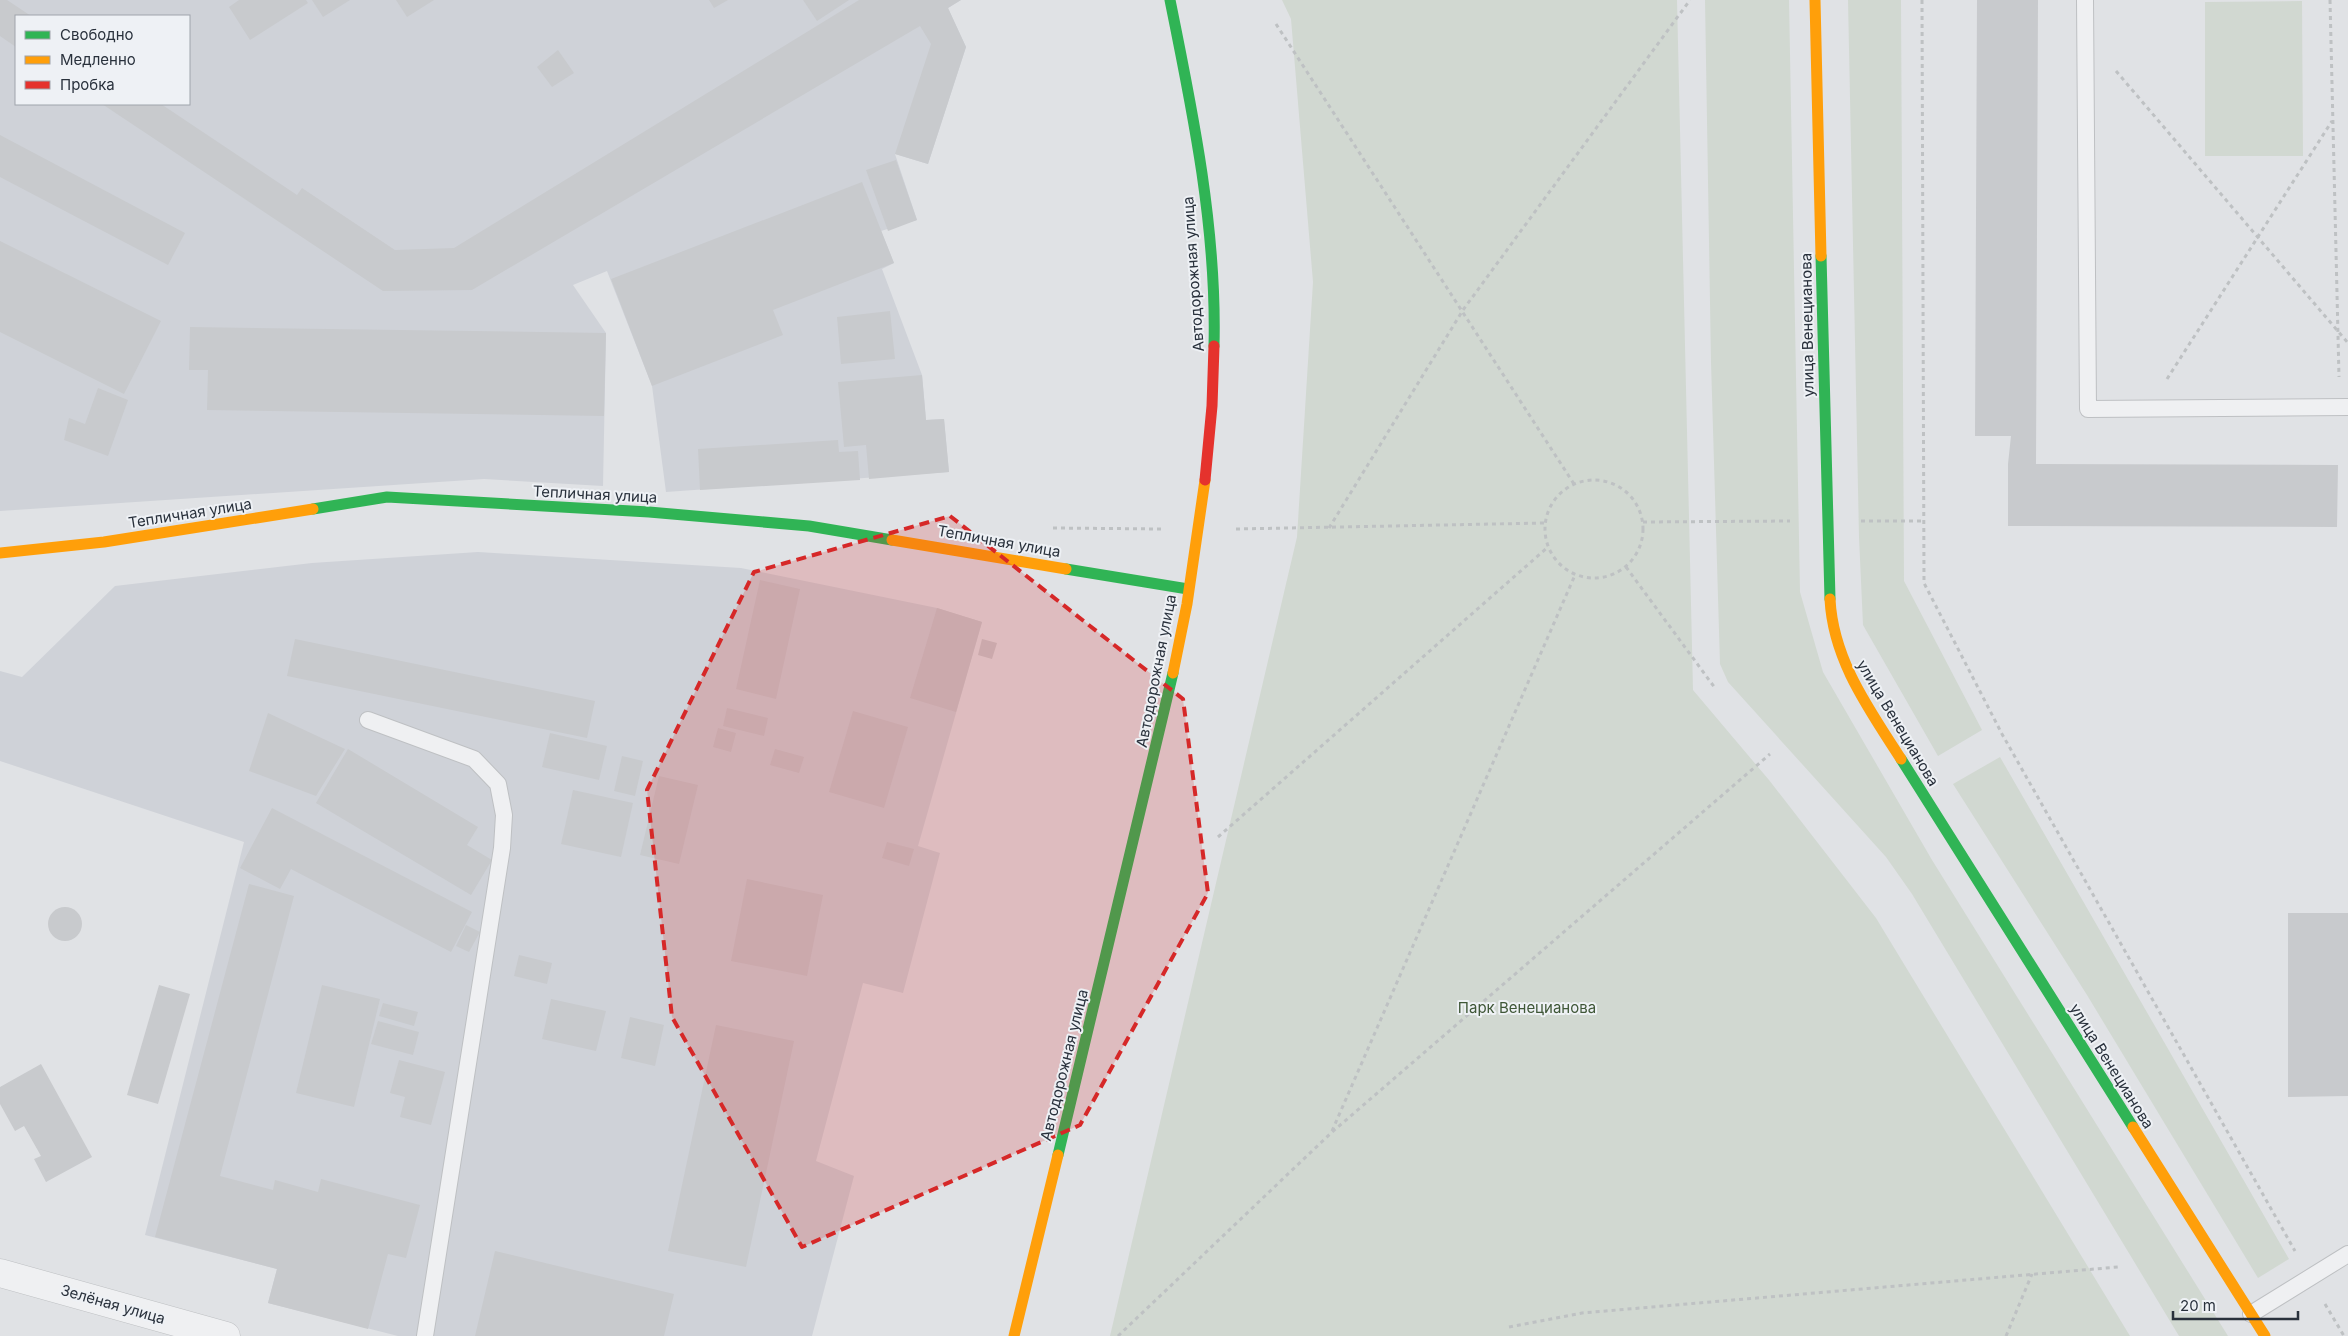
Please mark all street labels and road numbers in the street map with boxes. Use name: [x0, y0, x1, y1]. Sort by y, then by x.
street label: Автодорожная улица: [1178, 196, 1208, 352]
street label: улица Венецианова: [1796, 253, 1818, 397]
street label: Тепличная улица: [532, 481, 658, 507]
street label: Тепличная улица: [127, 494, 253, 532]
street label: Тепличная улица: [936, 521, 1062, 561]
street label: Автодорожная улица: [1132, 593, 1180, 749]
street label: улица Венецианова: [1853, 656, 1943, 790]
street label: Автодорожная улица: [1036, 987, 1092, 1143]
street label: улица Венецианова: [2066, 1000, 2158, 1132]
street label: Зелёная улица: [59, 1280, 167, 1328]

